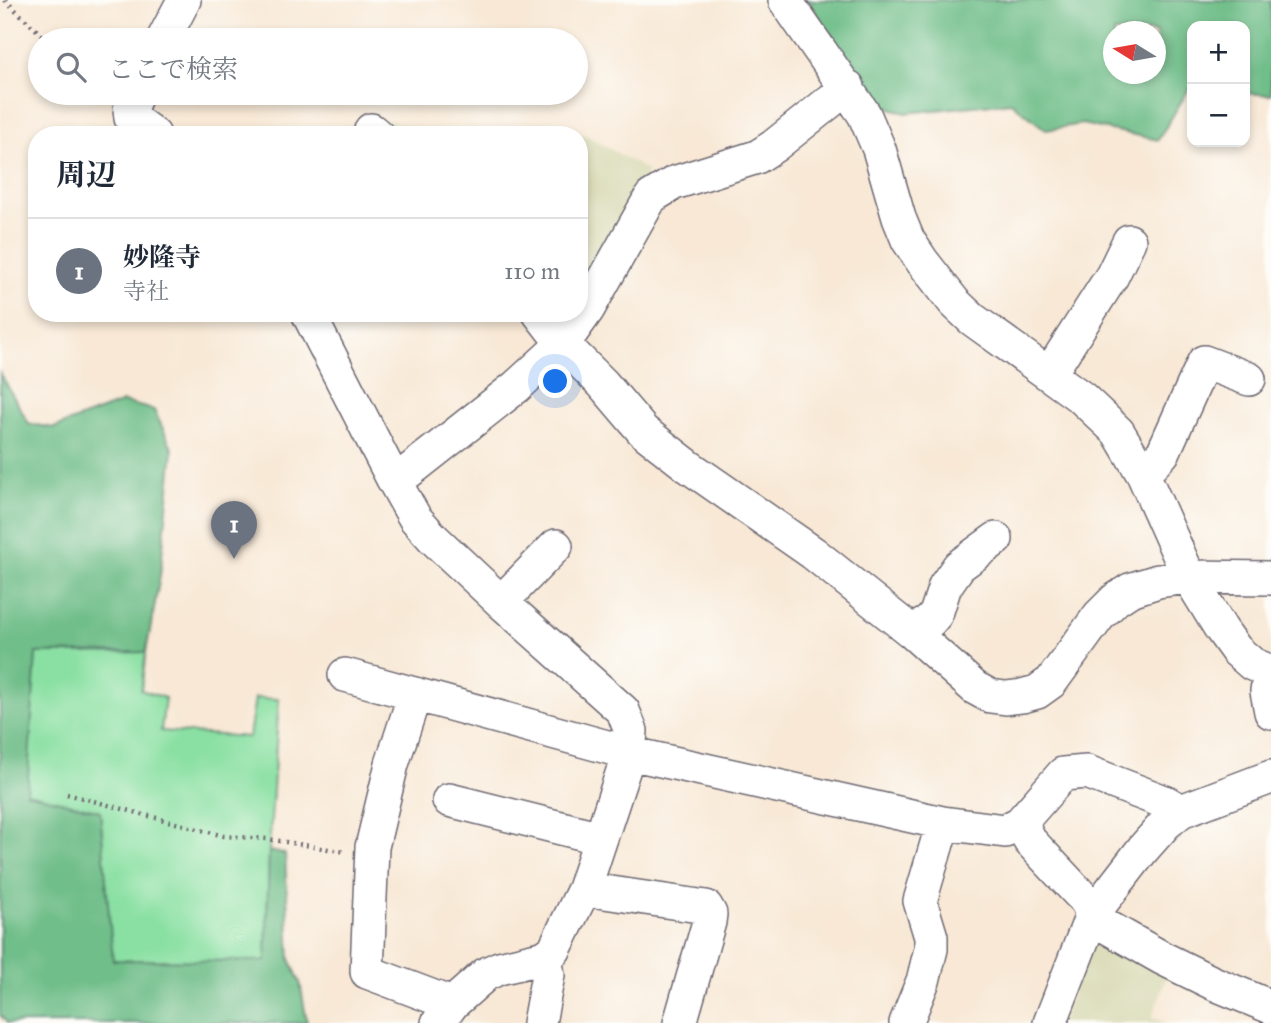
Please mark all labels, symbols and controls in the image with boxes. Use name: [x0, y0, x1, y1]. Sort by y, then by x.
north arrow: [1103, 21, 1166, 84]
map controls: [1187, 21, 1250, 147]
button: +: [1187, 21, 1250, 84]
search box: [28, 28, 588, 105]
icon: search: [52, 48, 90, 86]
text: ここで検索: [108, 53, 238, 85]
button: −: [1187, 84, 1250, 147]
text: 周辺: [56, 157, 116, 193]
text: 妙隆寺: [123, 241, 201, 273]
text: 1: [74, 257, 84, 285]
text: 110 m: [504, 257, 560, 285]
text: 寺社: [123, 277, 169, 305]
your location: [538, 364, 572, 398]
pin: 1: [211, 501, 257, 559]

